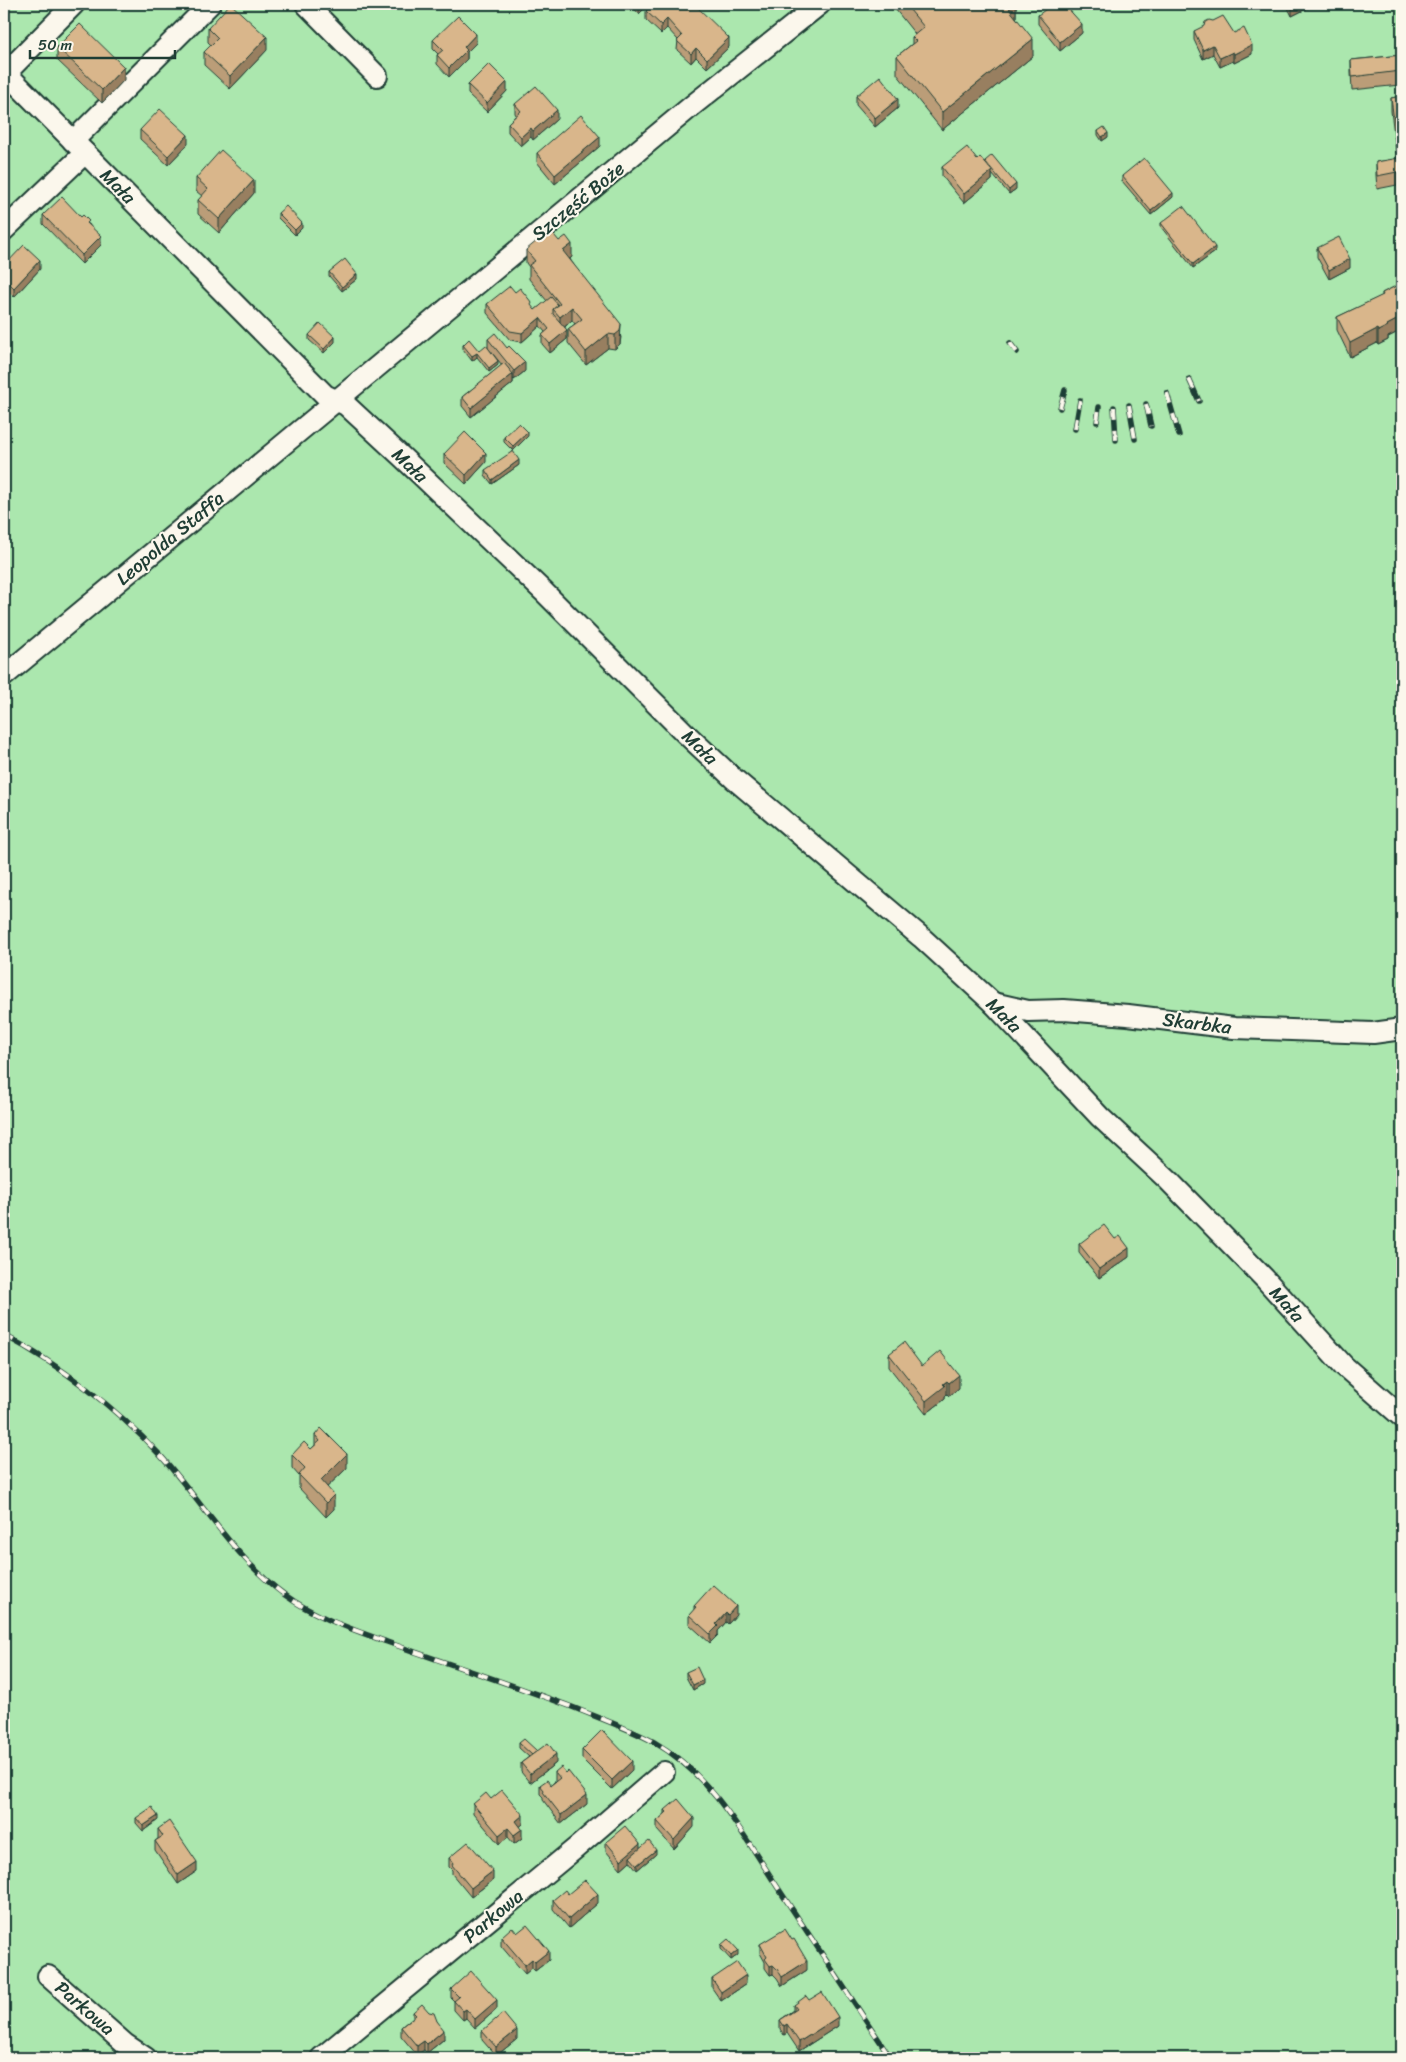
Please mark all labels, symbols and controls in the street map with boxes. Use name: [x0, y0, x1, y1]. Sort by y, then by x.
scale bar: [30, 28, 175, 60]
text: 50 m: [38, 32, 73, 58]
street label: Szczęść Boże: [524, 153, 632, 249]
street label: Mała: [92, 160, 144, 212]
street label: Mała: [384, 439, 437, 491]
street label: Leopolda Staffa: [108, 482, 232, 594]
street label: Mała: [674, 721, 726, 773]
street label: Mała: [978, 989, 1030, 1041]
street label: Skarbka: [1161, 1002, 1234, 1044]
street label: Mała: [1261, 1278, 1313, 1331]
street label: Parkowa: [455, 1880, 531, 1952]
street label: Parkowa: [47, 1972, 123, 2044]

